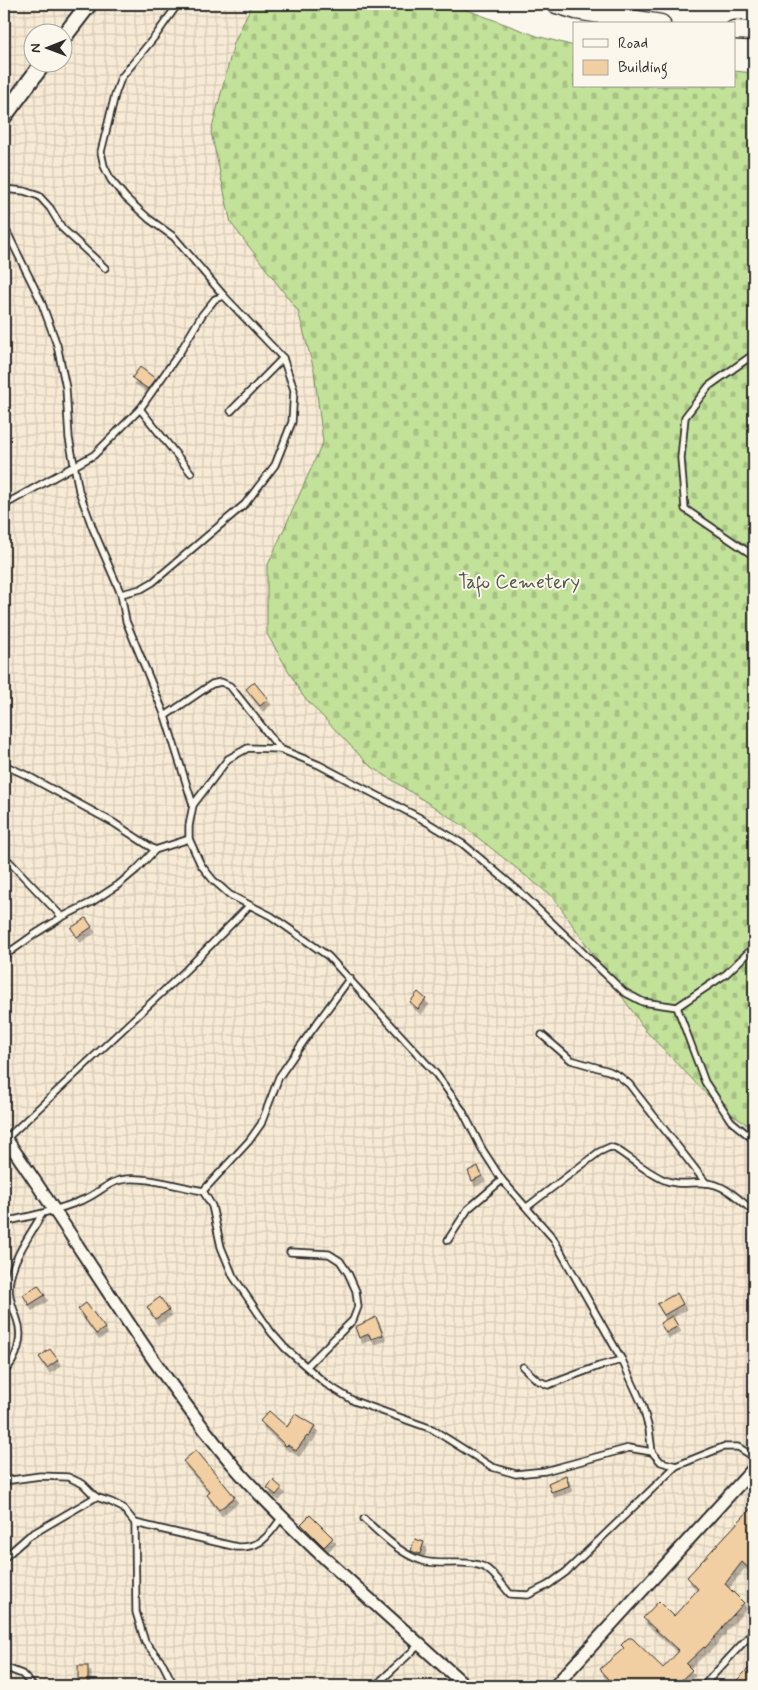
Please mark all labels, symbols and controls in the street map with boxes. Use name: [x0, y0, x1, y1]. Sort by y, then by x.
north arrow: [22, 22, 72, 72]
legend: [573, 22, 736, 88]
text: Road: [618, 34, 648, 54]
text: N: [27, 43, 45, 53]
text: Building: [618, 58, 668, 79]
park label: Tafo Cemetery: [458, 570, 580, 598]

